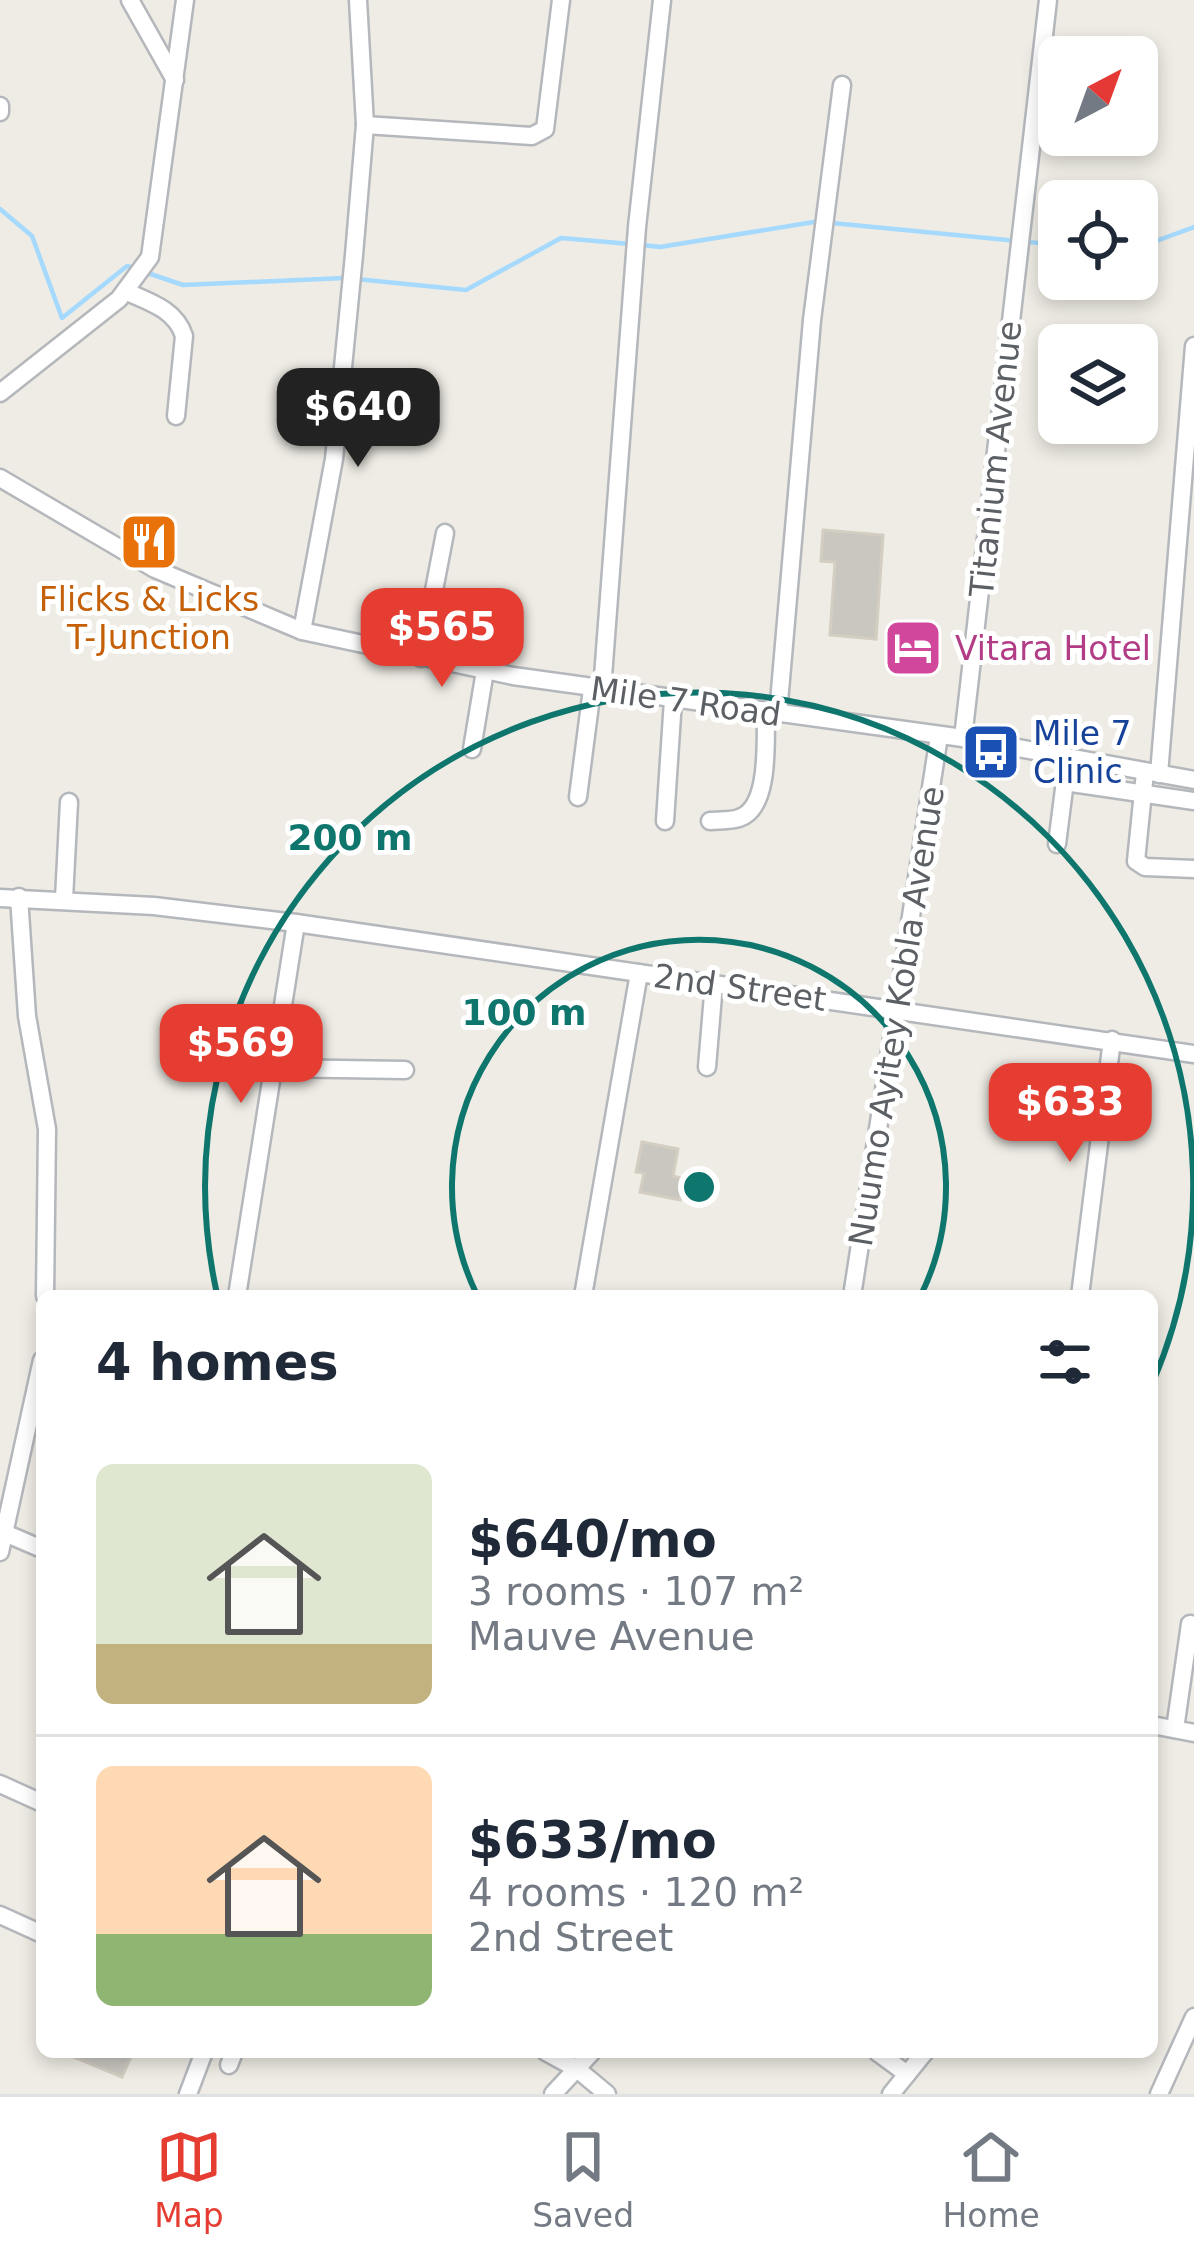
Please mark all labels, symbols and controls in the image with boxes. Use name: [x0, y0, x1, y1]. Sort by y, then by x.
north arrow: [1038, 36, 1158, 156]
map controls: [1038, 36, 1158, 444]
button: locate: [1038, 180, 1158, 300]
street label: Titanium Avenue: [961, 319, 1029, 600]
button: layers: [1038, 324, 1158, 444]
pin: $640: [287, 368, 429, 470]
text: $640: [304, 384, 412, 429]
restaurant icon: Flicks & Licks T-Junction: [118, 511, 180, 573]
place label: Flicks & Licks T-Junction: [39, 580, 259, 657]
pin: $565: [371, 588, 513, 690]
text: $565: [388, 604, 496, 649]
hotel icon: Vitara Hotel: [882, 617, 944, 679]
place label: Vitara Hotel: [955, 629, 1151, 668]
street label: Mile 7 Road: [588, 669, 784, 734]
place label: Mile 7 Clinic: [1033, 714, 1132, 791]
bus stop icon: Mile 7 Clinic: [960, 721, 1022, 783]
street label: Nuumo Ayitey Kobla Avenue: [841, 783, 952, 1249]
text: 200 m: [287, 817, 413, 858]
street label: 2nd Street: [651, 956, 829, 1019]
text: 100 m: [461, 992, 587, 1033]
pin: $569: [170, 1004, 312, 1106]
text: $569: [187, 1020, 295, 1065]
pin: $633: [999, 1063, 1141, 1165]
text: $633: [1016, 1079, 1124, 1124]
centre of rings: [678, 1166, 720, 1208]
icon: filters: [1032, 1329, 1098, 1395]
text: 4 homes: [96, 1333, 339, 1392]
text: $640/mo: [468, 1510, 717, 1569]
icon: home: [192, 1512, 336, 1656]
text: 3 rooms · 107 m²: [468, 1569, 804, 1614]
text: Mauve Avenue: [468, 1614, 755, 1659]
text: $633/mo: [468, 1811, 717, 1870]
icon: home: [192, 1814, 336, 1958]
text: 4 rooms · 120 m²: [468, 1870, 804, 1915]
text: 2nd Street: [468, 1915, 673, 1960]
tab: Map: [154, 2124, 224, 2235]
tab: Saved: [532, 2124, 634, 2235]
tab: Home: [942, 2124, 1040, 2235]

